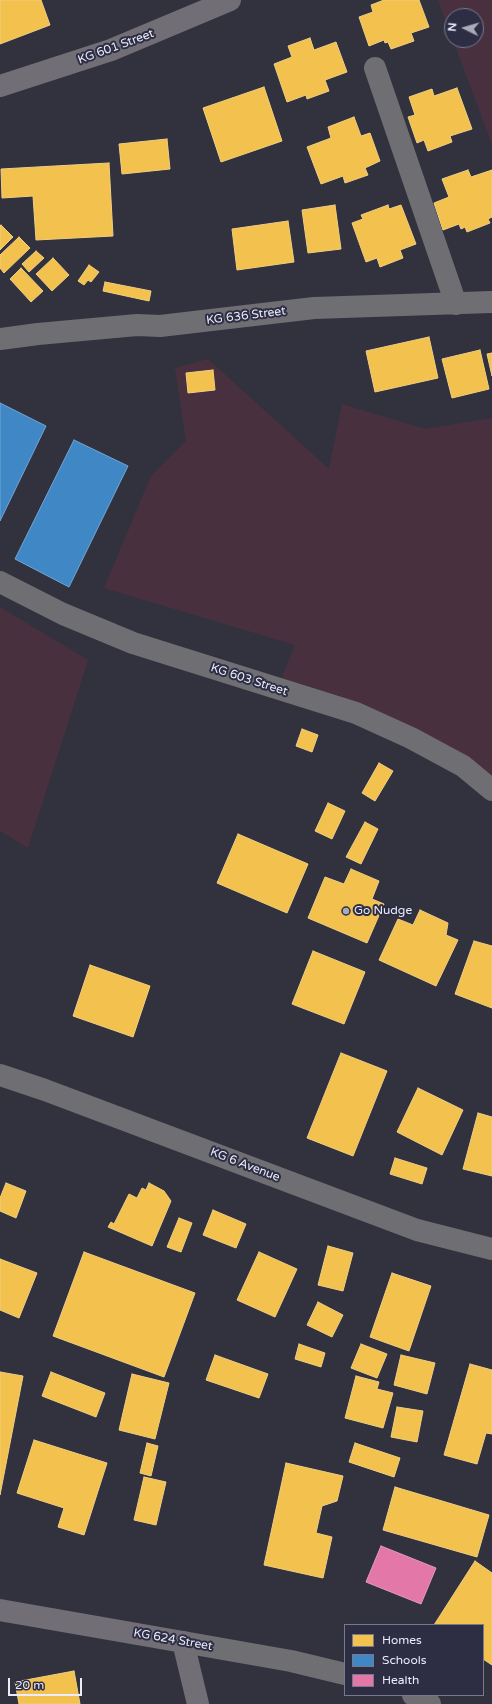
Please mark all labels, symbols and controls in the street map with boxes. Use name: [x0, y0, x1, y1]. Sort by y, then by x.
north arrow: [444, 8, 484, 48]
text: N: [446, 22, 459, 32]
street label: KG 601 Street: [76, 27, 156, 67]
street label: KG 636 Street: [205, 304, 287, 328]
street label: KG 603 Street: [209, 661, 289, 699]
place label: Go Nudge: [354, 904, 412, 918]
marker: Go Nudge: [341, 906, 351, 916]
street label: KG 6 Avenue: [208, 1145, 282, 1185]
legend: [344, 1624, 484, 1696]
street label: KG 624 Street: [132, 1626, 214, 1654]
text: Homes: [382, 1633, 422, 1647]
text: Schools: [382, 1653, 426, 1667]
scale bar: [10, 1670, 84, 1696]
text: Health: [382, 1673, 419, 1687]
text: 20 m: [15, 1678, 44, 1692]

